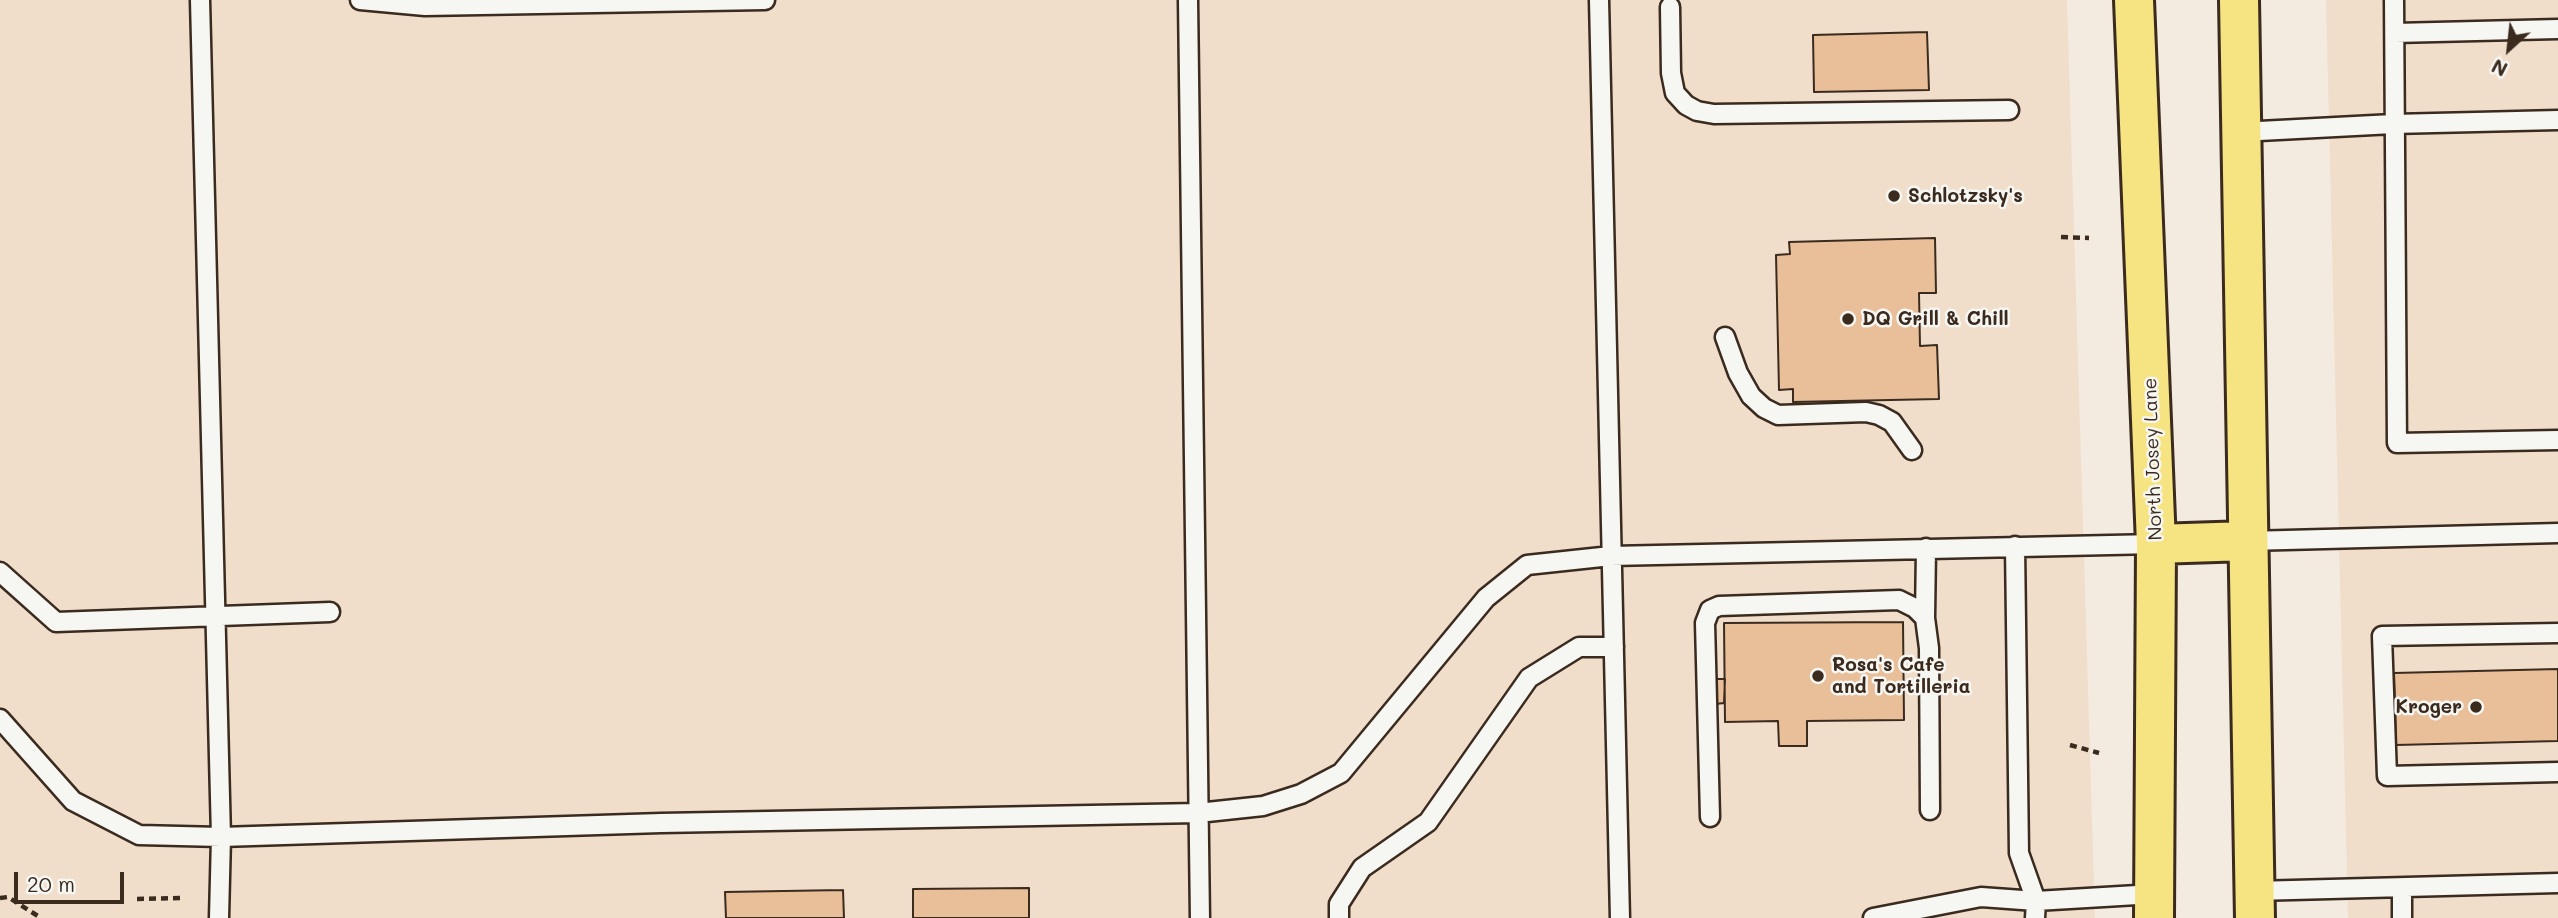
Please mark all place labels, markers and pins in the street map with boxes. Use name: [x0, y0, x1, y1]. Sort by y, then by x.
place label: Schlotzsky's: [1908, 185, 2023, 207]
marker: Schlotzsky's: [1886, 188, 1902, 204]
place label: DQ Grill & Chill: [1862, 308, 2009, 330]
marker: DQ Grill & Chill: [1840, 311, 1856, 327]
place label: Rosa's Cafe and Tortilleria: [1832, 654, 1971, 698]
marker: Rosa's Cafe and Tortilleria: [1810, 668, 1826, 684]
place label: Kroger: [2396, 696, 2462, 718]
marker: Kroger: [2468, 699, 2484, 715]

